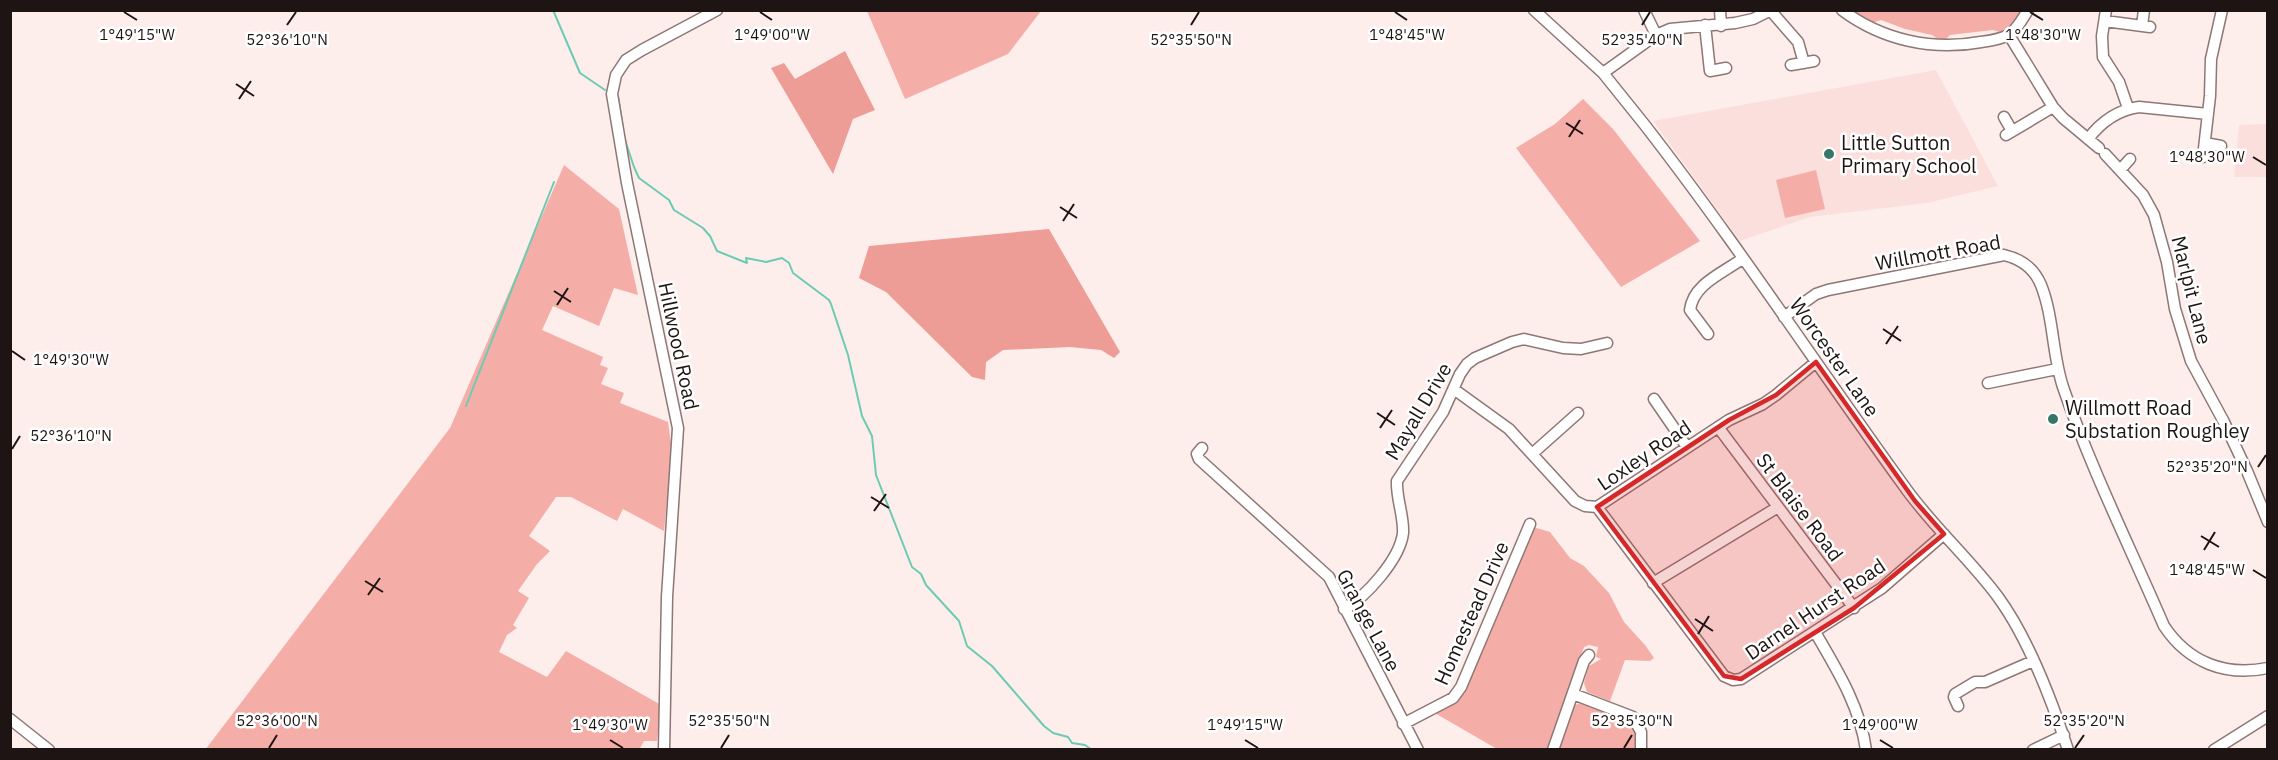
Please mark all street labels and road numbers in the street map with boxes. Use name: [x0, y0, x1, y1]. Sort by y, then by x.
street label: Willmott Road: [1873, 228, 2003, 276]
street label: Marlpit Lane: [2165, 233, 2219, 347]
street label: Hillwood Road: [652, 280, 706, 412]
street label: Worcester Lane: [1784, 292, 1886, 422]
street label: Mayall Drive: [1378, 357, 1458, 465]
street label: Loxley Road: [1592, 414, 1696, 496]
street label: St Blaise Road: [1750, 447, 1850, 567]
street label: Homestead Drive: [1427, 537, 1515, 689]
street label: Darnel Hurst Road: [1739, 552, 1891, 666]
street label: Grange Lane: [1331, 564, 1407, 676]

